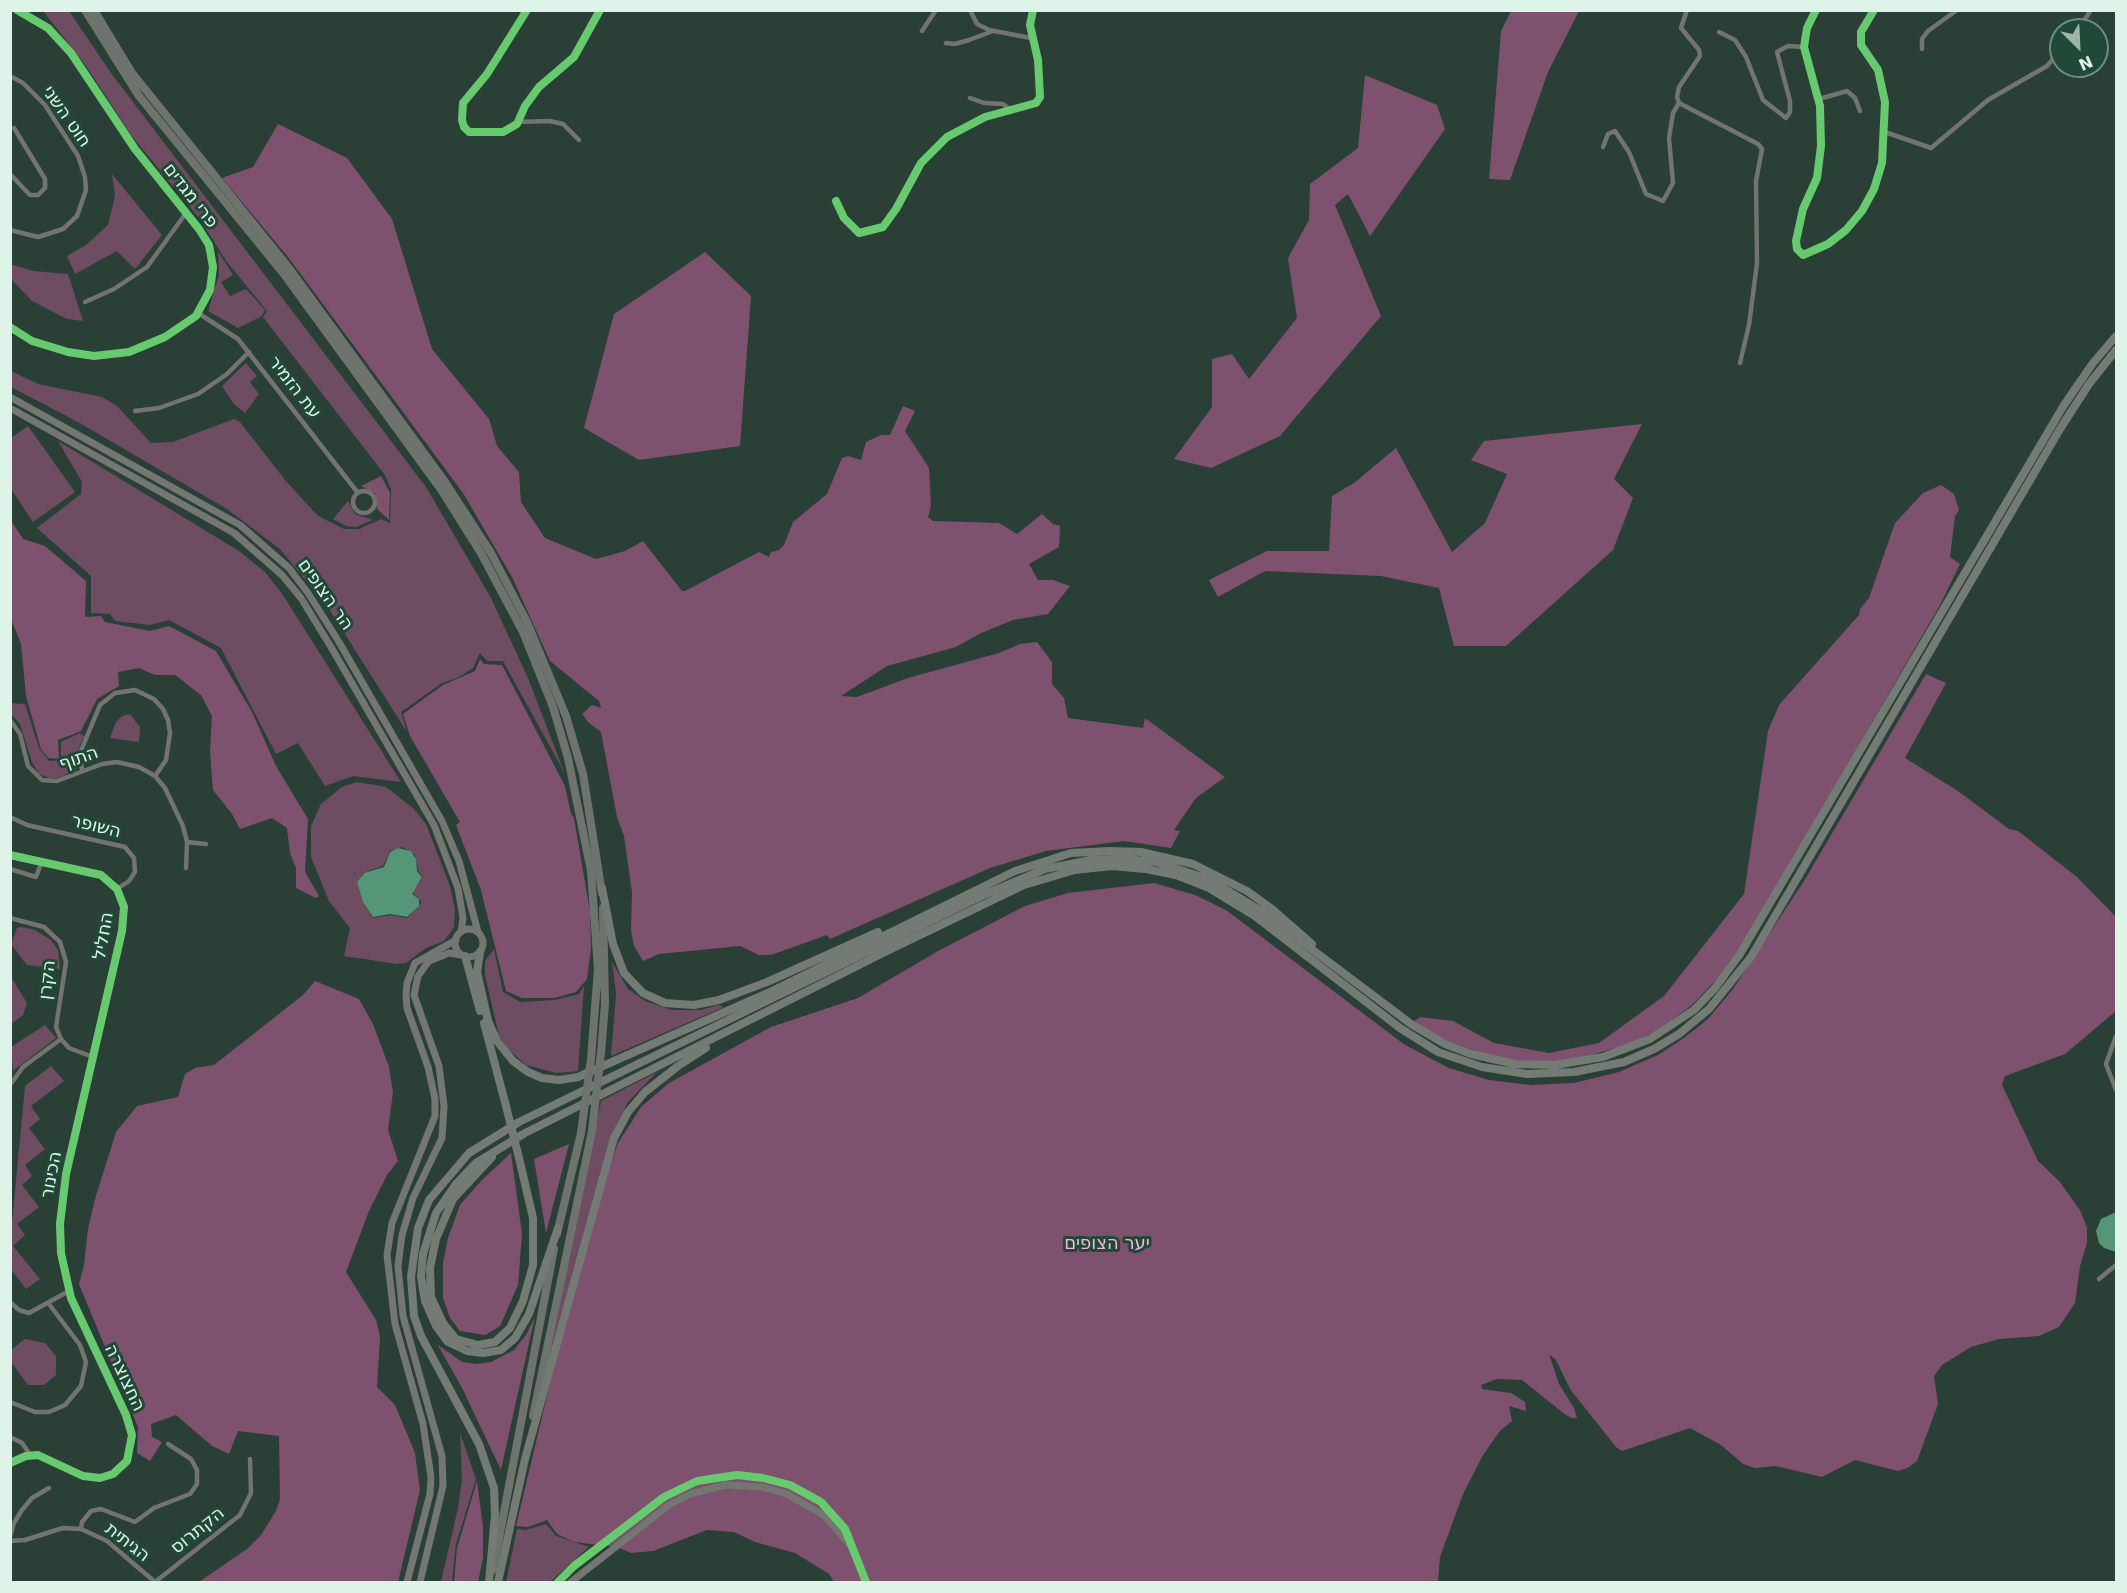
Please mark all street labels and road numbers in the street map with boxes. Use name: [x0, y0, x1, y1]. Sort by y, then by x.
street label: חוט השני: [37, 82, 95, 152]
street label: פרי מגדים: [158, 159, 222, 233]
street label: עת הזמיר: [263, 353, 325, 423]
street label: הר הצופים: [293, 555, 357, 635]
street label: התוף: [57, 742, 101, 776]
street label: השופר: [69, 810, 123, 844]
street label: החליל: [89, 910, 119, 962]
street label: הקרן: [35, 959, 61, 1001]
street label: הכינור: [37, 1150, 67, 1200]
street label: החצוצרה: [99, 1341, 149, 1415]
street label: הקתרוס: [167, 1503, 229, 1559]
street label: הגיתית: [100, 1519, 154, 1567]

